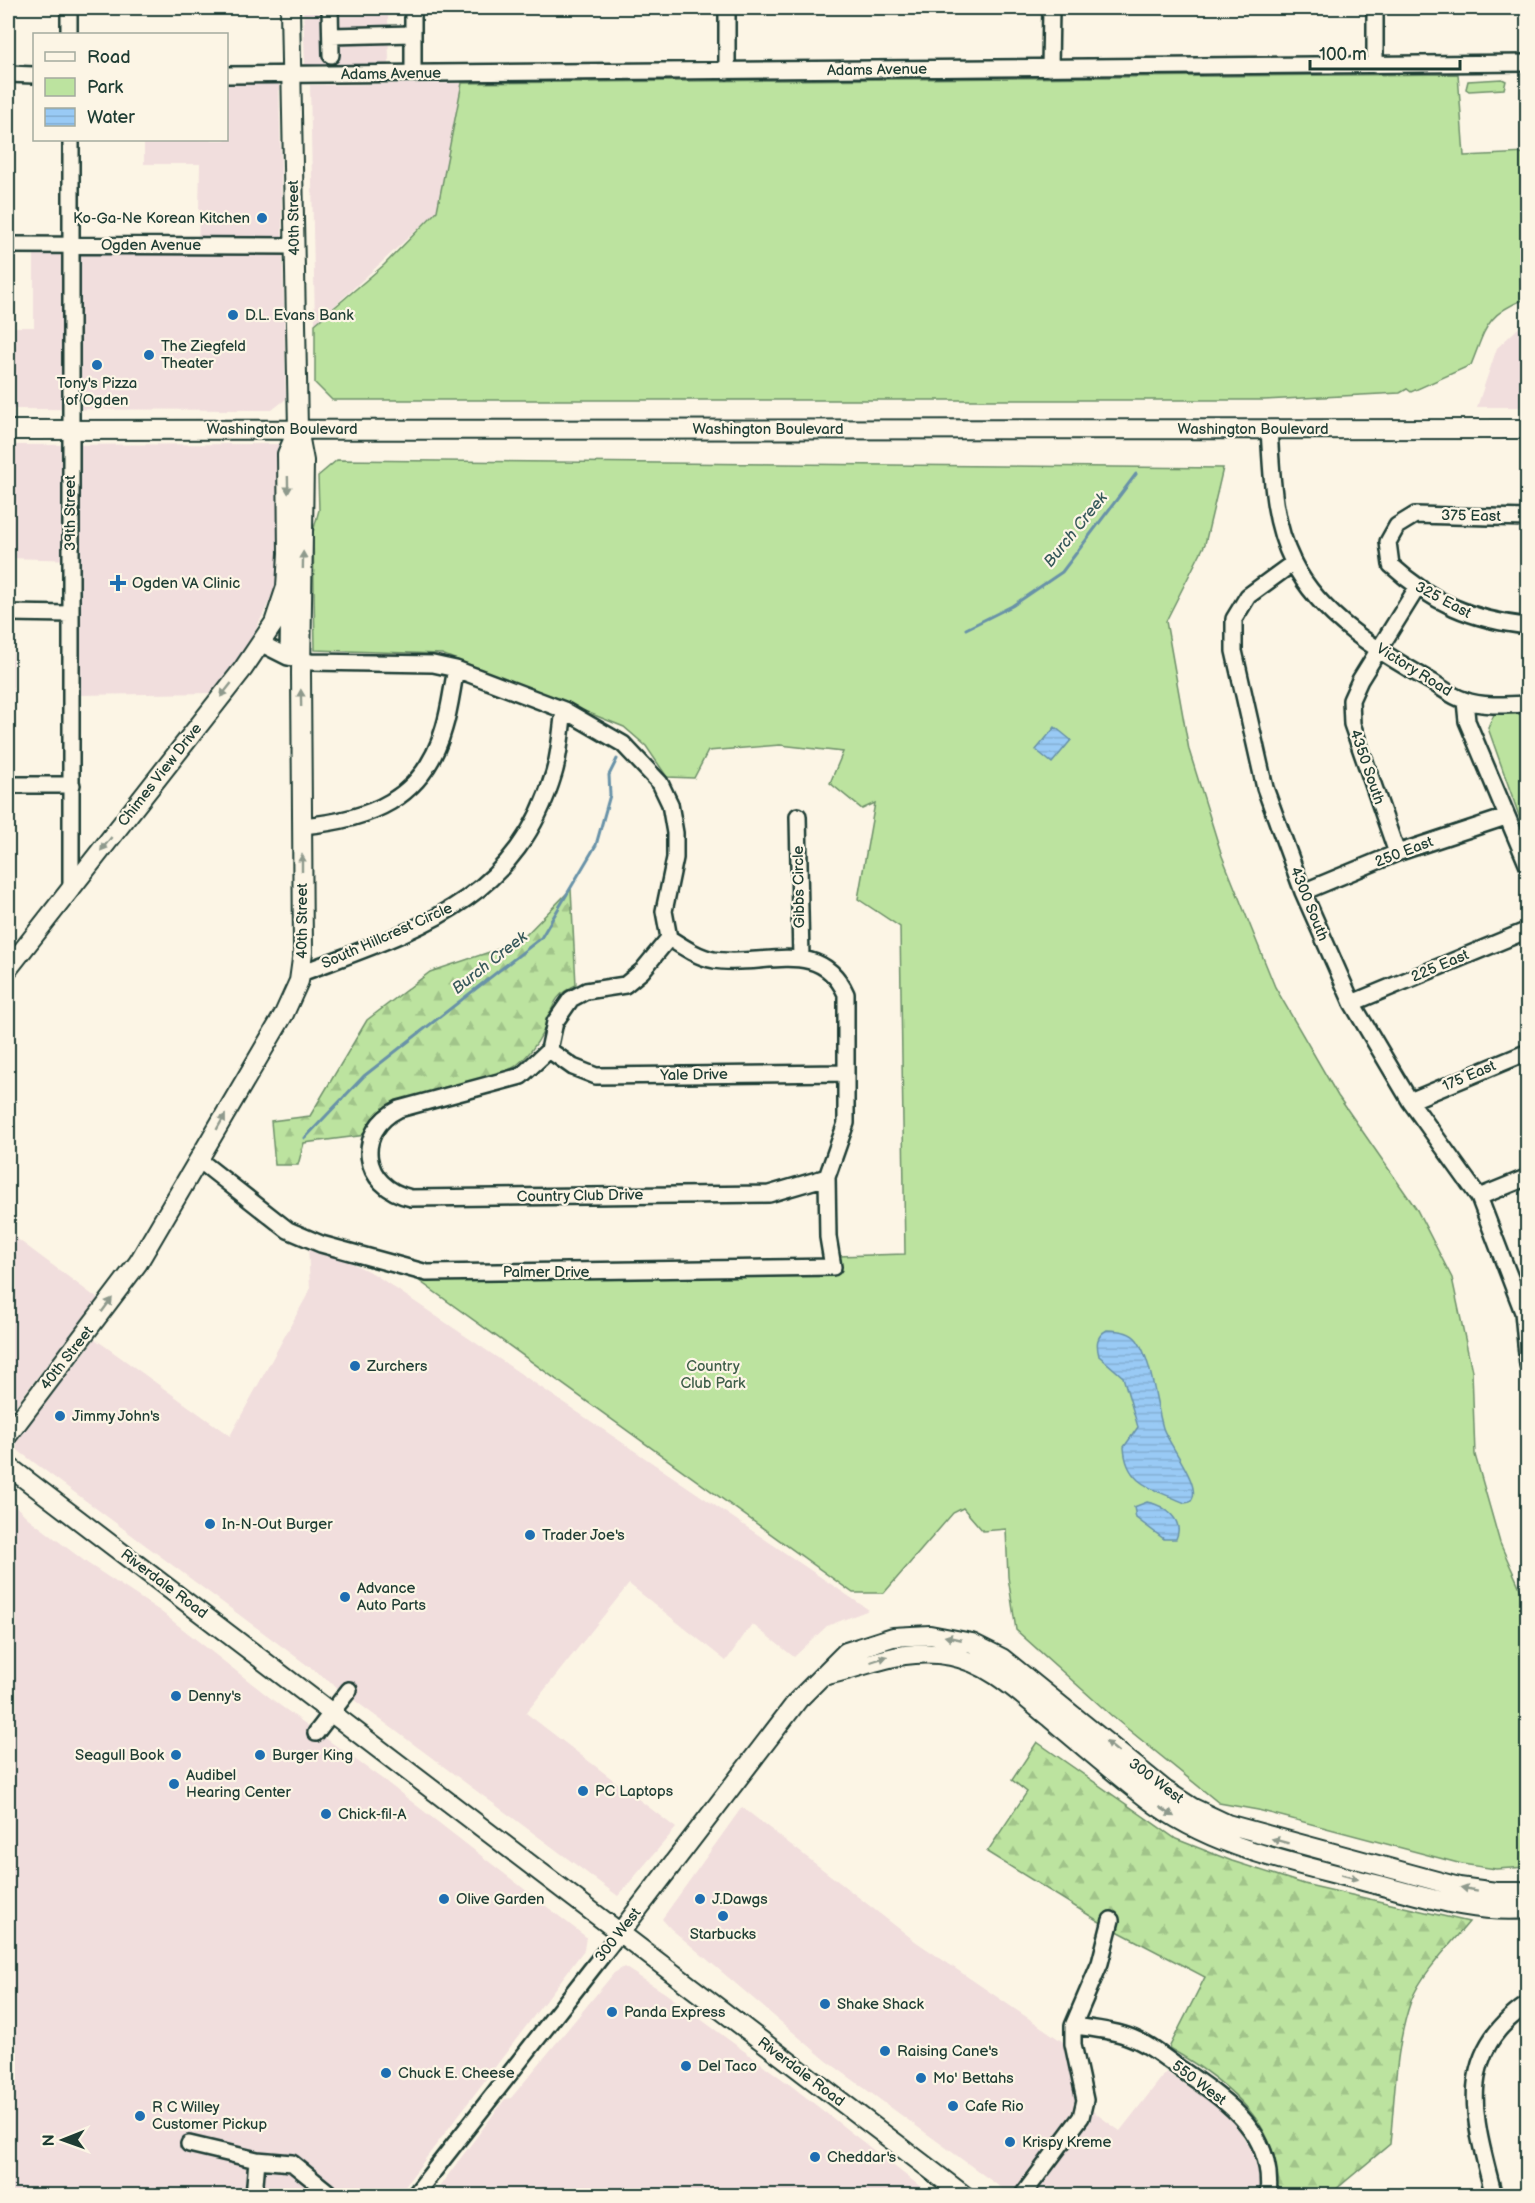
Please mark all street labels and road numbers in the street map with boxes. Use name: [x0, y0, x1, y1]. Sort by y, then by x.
street label: Adams Avenue: [827, 60, 927, 80]
street label: Adams Avenue: [341, 64, 441, 84]
street label: 40th Street: [284, 180, 304, 256]
street label: Ogden Avenue: [101, 236, 201, 255]
street label: Washington Boulevard: [206, 420, 358, 439]
street label: Washington Boulevard: [692, 420, 844, 439]
street label: Washington Boulevard: [1177, 420, 1329, 439]
street label: 39th Street: [61, 475, 80, 551]
street label: 375 East: [1441, 506, 1501, 526]
street label: 325 East: [1412, 577, 1475, 623]
street label: Victory Road: [1373, 639, 1455, 701]
street label: Chimes View Drive: [114, 719, 206, 830]
street label: 4350 South: [1345, 727, 1389, 807]
street label: 250 East: [1372, 832, 1436, 872]
street label: Gibbs Circle: [789, 845, 809, 928]
street label: 4300 South: [1285, 864, 1333, 944]
street label: 40th Street: [293, 883, 312, 959]
street label: South Hillcrest Circle: [319, 899, 455, 973]
street label: 225 East: [1408, 945, 1472, 987]
street label: 175 East: [1439, 1056, 1499, 1096]
street label: Yale Drive: [659, 1065, 728, 1085]
street label: Country Club Drive: [517, 1185, 644, 1207]
street label: Palmer Drive: [503, 1263, 589, 1282]
street label: 40th Street: [36, 1322, 98, 1394]
street label: Riverdale Road: [117, 1545, 211, 1623]
street label: 300 West: [1125, 1754, 1188, 1808]
street label: 300 West: [591, 1904, 645, 1966]
street label: Riverdale Road: [754, 2033, 848, 2111]
street label: 550 West: [1168, 2056, 1230, 2110]

